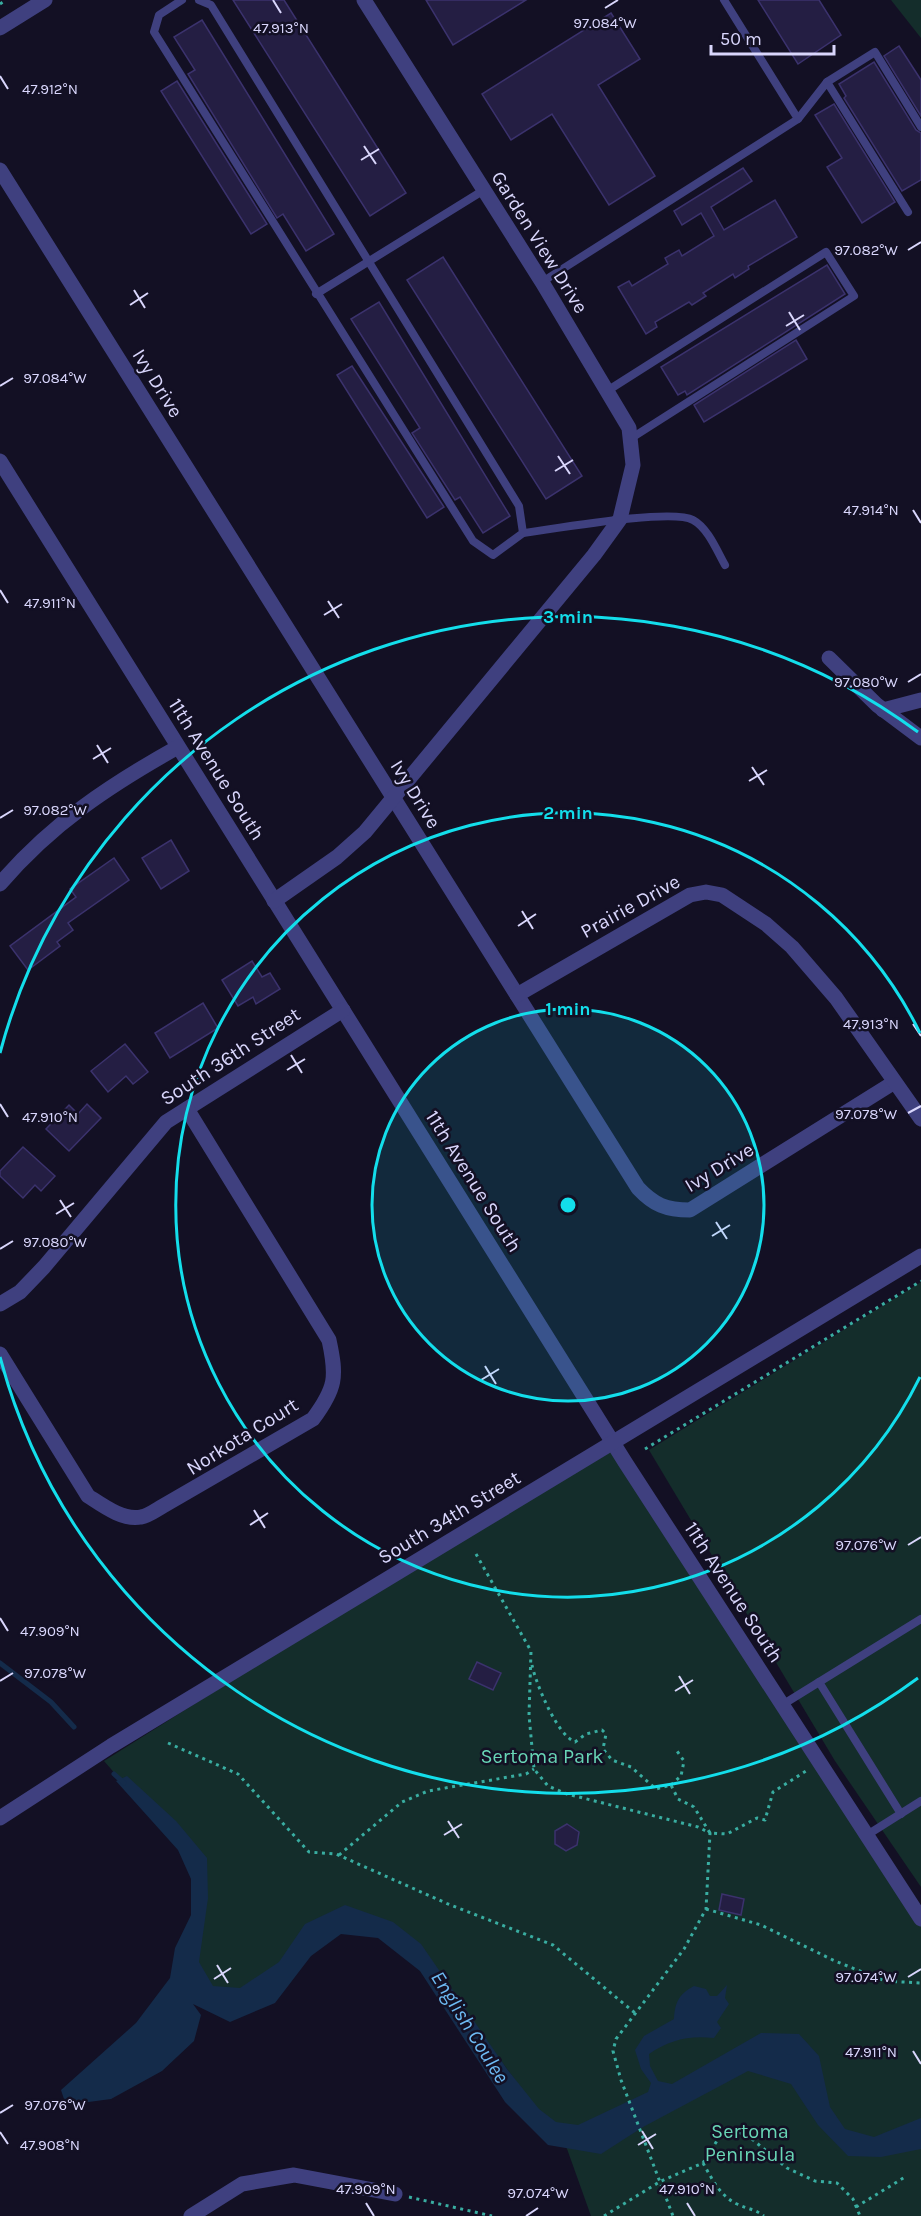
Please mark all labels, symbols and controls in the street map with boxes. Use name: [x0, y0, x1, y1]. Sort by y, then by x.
text: 97.084°W: [573, 14, 637, 32]
scale bar: [711, 18, 834, 56]
text: 47.913°N: [253, 19, 309, 37]
text: 50 m: [720, 28, 762, 50]
text: 47.912°N: [22, 80, 78, 98]
street label: Garden View Drive: [487, 167, 593, 318]
text: 97.082°W: [834, 241, 898, 259]
street label: Ivy Drive: [128, 345, 188, 422]
text: 97.084°W: [23, 369, 87, 387]
text: 47.914°N: [843, 501, 899, 519]
text: 47.911°N: [24, 594, 76, 612]
text: 3 min: [543, 606, 593, 628]
text: 97.080°W: [834, 673, 899, 691]
street label: 11th Avenue South: [164, 694, 269, 844]
street label: Ivy Drive: [386, 756, 446, 833]
text: 97.082°W: [23, 801, 87, 819]
text: 2 min: [543, 802, 593, 824]
street label: Prairie Drive: [576, 870, 684, 943]
text: 1 min: [545, 998, 591, 1020]
street label: South 36th Street: [156, 1002, 305, 1110]
text: 47.913°N: [843, 1015, 899, 1033]
text: 97.078°W: [835, 1105, 898, 1123]
street label: 11th Avenue South: [421, 1106, 526, 1256]
text: 47.910°N: [22, 1108, 78, 1126]
street label: Ivy Drive: [681, 1138, 758, 1197]
centre of rings: [558, 1195, 578, 1215]
text: 97.080°W: [23, 1233, 88, 1251]
street label: Norkota Court: [182, 1393, 303, 1480]
street label: South 34th Street: [374, 1466, 525, 1569]
street label: 11th Avenue South: [680, 1518, 788, 1667]
text: 97.076°W: [835, 1536, 897, 1554]
text: 47.909°N: [20, 1622, 80, 1640]
text: 97.078°W: [24, 1664, 87, 1682]
park label: Sertoma Park: [480, 1745, 604, 1768]
water label: English Coulee: [426, 1967, 514, 2088]
text: 97.074°W: [835, 1968, 897, 1986]
text: 47.911°N: [845, 2043, 897, 2061]
text: 97.076°W: [24, 2096, 86, 2114]
park label: Sertoma Peninsula: [705, 2120, 795, 2166]
text: 47.908°N: [20, 2136, 80, 2154]
text: 47.909°N: [336, 2180, 396, 2198]
text: 47.910°N: [659, 2180, 715, 2198]
text: 97.074°W: [507, 2184, 569, 2202]

